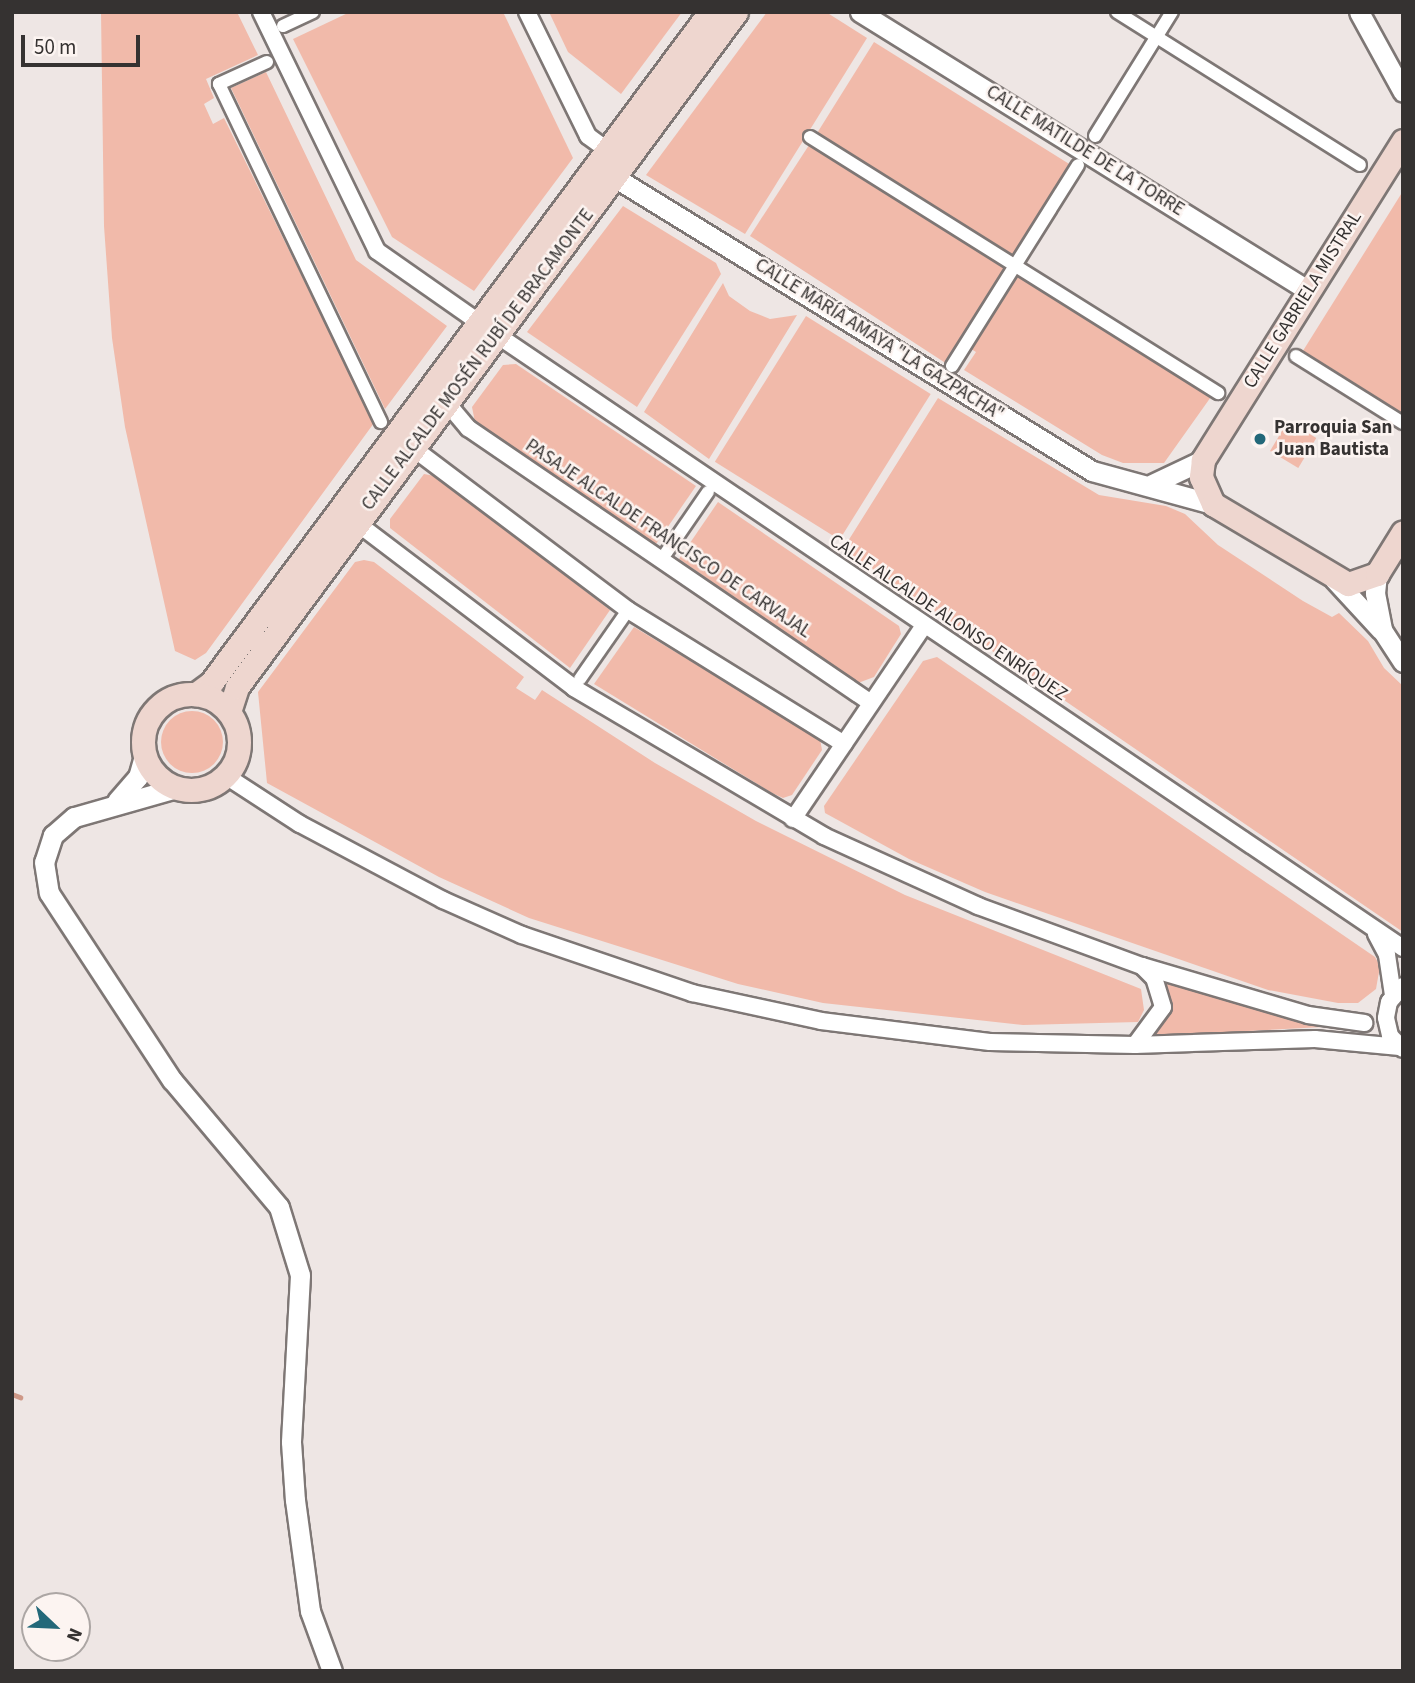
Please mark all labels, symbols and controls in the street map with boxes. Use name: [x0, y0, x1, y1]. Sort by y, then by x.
scale bar: [24, 21, 144, 65]
text: 50 m: [34, 32, 76, 62]
street label: CALLE MATILDE DE LA TORRE: [982, 81, 1188, 221]
street label: CALLE ALCALDE MOSÉN RUBÍ DE BRACAMONTE: [357, 205, 599, 515]
street label: CALLE GABRIELA MISTRAL: [1239, 207, 1367, 393]
street label: CALLE MARÍA AMAYA "LA GAZPACHA": [751, 254, 1007, 426]
place label: Parroquia San Juan Bautista: [1274, 417, 1392, 461]
marker: Parroquia San Juan Bautista: [1252, 431, 1268, 447]
street label: PASAJE ALCALDE FRANCISCO DE CARVAJAL: [521, 434, 815, 644]
street label: CALLE ALCALDE ALONSO ENRÍQUEZ: [825, 530, 1071, 706]
north arrow: [21, 1592, 91, 1662]
text: N: [59, 1624, 89, 1646]

